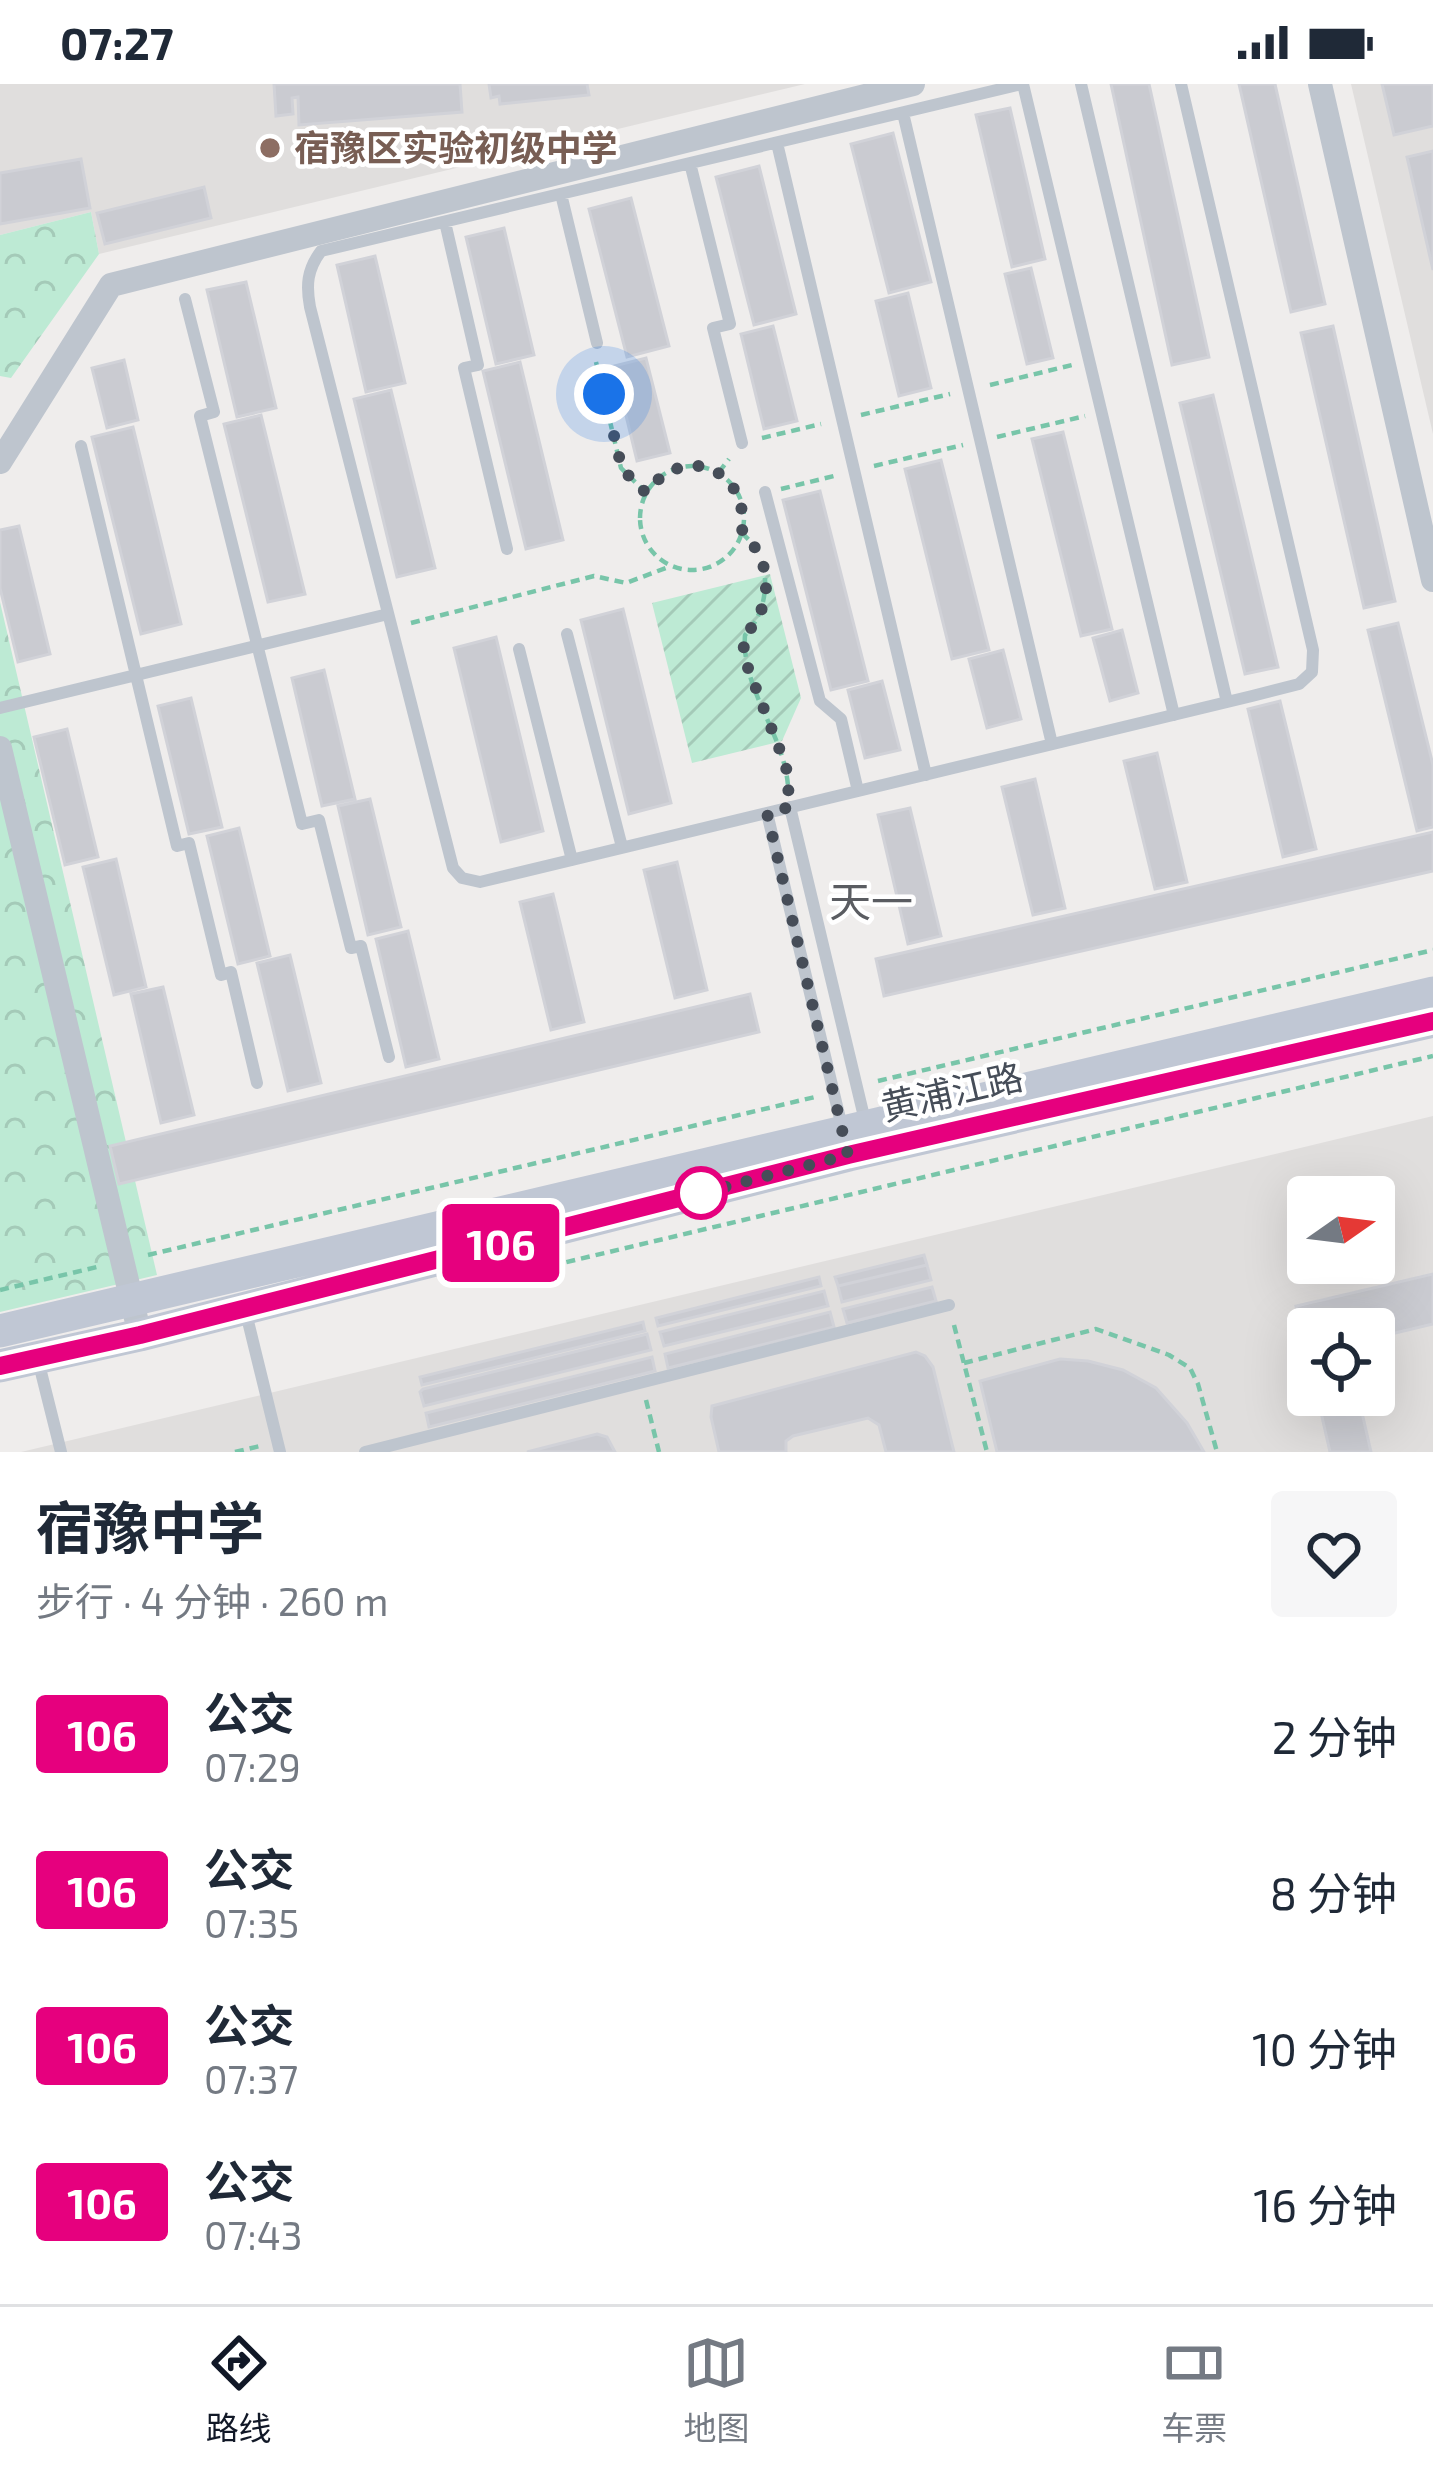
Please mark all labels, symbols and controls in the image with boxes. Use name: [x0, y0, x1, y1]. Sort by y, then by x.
text: 07:27: [60, 15, 174, 69]
place label: 宿豫区实验初级中学: [294, 125, 618, 168]
marker: 宿豫区实验初级中学: [257, 135, 283, 161]
your location: [574, 364, 634, 424]
district label: 天一: [829, 875, 913, 925]
street label: 黄浦江路: [877, 1053, 1027, 1128]
unlabelled marker: [676, 1168, 726, 1218]
north arrow: [1287, 1176, 1395, 1284]
map controls: [1287, 1176, 1395, 1416]
line badge: 106: [432, 1204, 570, 1282]
text: 106: [466, 1218, 536, 1268]
button: locate: [1287, 1308, 1395, 1416]
button: heart: [1271, 1491, 1397, 1617]
text: 宿豫中学: [36, 1492, 264, 1560]
text: 步行 · 4 分钟 · 260 m: [36, 1577, 388, 1624]
text: 公交: [204, 1685, 294, 1739]
text: 106: [67, 1709, 137, 1759]
text: 2 分钟: [1272, 1709, 1397, 1763]
text: 07:29: [204, 1743, 301, 1790]
text: 公交: [204, 1841, 294, 1895]
text: 106: [67, 1865, 137, 1915]
text: 8 分钟: [1270, 1865, 1397, 1919]
text: 07:35: [204, 1899, 299, 1946]
text: 公交: [204, 1997, 294, 2051]
text: 106: [67, 2021, 137, 2071]
text: 10 分钟: [1252, 2021, 1397, 2075]
text: 07:37: [204, 2055, 298, 2102]
text: 公交: [204, 2153, 294, 2207]
text: 106: [67, 2177, 137, 2227]
text: 16 分钟: [1253, 2177, 1397, 2231]
text: 07:43: [204, 2211, 302, 2258]
tab: 路线: [206, 2330, 272, 2450]
tab: 地图: [683, 2330, 749, 2450]
tab: 车票: [1161, 2330, 1227, 2450]

